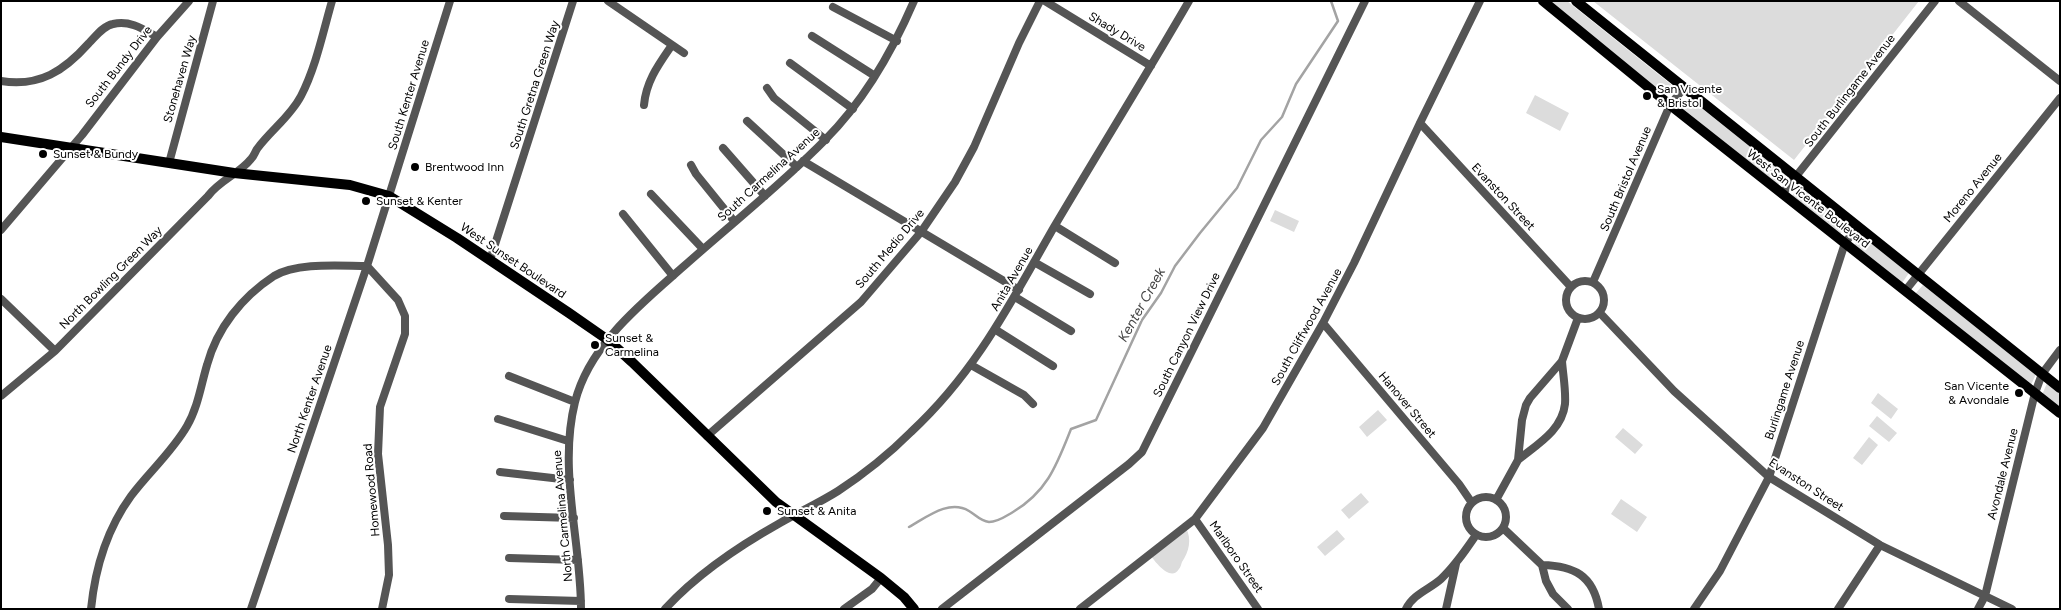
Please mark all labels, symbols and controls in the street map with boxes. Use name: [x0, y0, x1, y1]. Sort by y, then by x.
street label: Shady Drive: [1086, 9, 1148, 55]
street label: South Gretna Green Way: [507, 19, 563, 151]
street label: South Bundy Drive: [83, 23, 155, 111]
street label: South Burlingame Avenue: [1802, 32, 1898, 150]
street label: Stonehaven Way: [161, 34, 199, 124]
street label: South Kenter Avenue: [385, 38, 433, 152]
place label: San Vicente & Bristol: [1657, 82, 1722, 110]
marker: San Vicente & Bristol: [1641, 90, 1653, 102]
street label: South Bristol Avenue: [1597, 124, 1655, 234]
street label: South Carmelina Avenue: [715, 125, 823, 225]
place label: Sunset & Bundy: [53, 147, 138, 161]
street label: West San Vicente Boulevard: [1744, 147, 1872, 251]
marker: Sunset & Bundy: [37, 148, 49, 160]
street label: Moreno Avenue: [1941, 150, 2005, 226]
place label: Brentwood Inn: [425, 160, 504, 174]
marker: Brentwood Inn: [409, 161, 421, 173]
street label: Evanston Street: [1468, 161, 1538, 233]
place label: Sunset & Kenter: [376, 194, 463, 208]
marker: Sunset & Kenter: [360, 195, 372, 207]
street label: South Medio Drive: [853, 206, 927, 292]
street label: West Sunset Boulevard: [457, 220, 569, 302]
street label: North Bowling Green Way: [57, 224, 165, 332]
street label: Anita Avenue: [988, 244, 1036, 314]
water label: Kenter Creek: [1115, 265, 1169, 345]
street label: South Cliffwood Avenue: [1269, 266, 1345, 388]
street label: South Canyon View Drive: [1150, 270, 1224, 400]
place label: Sunset & Carmelina: [605, 331, 659, 359]
street label: Burlingame Avenue: [1762, 338, 1808, 442]
marker: Sunset & Carmelina: [589, 339, 601, 351]
street label: North Kenter Avenue: [285, 343, 335, 455]
street label: Hanover Street: [1375, 369, 1439, 441]
place label: San Vicente & Avondale: [1944, 379, 2009, 407]
marker: San Vicente & Avondale: [2013, 387, 2025, 399]
street label: Avondale Avenue: [1985, 427, 2021, 521]
street label: Homewood Road: [361, 443, 383, 537]
street label: North Carmelina Avenue: [550, 450, 576, 582]
street label: Evanston Street: [1766, 455, 1846, 515]
place label: Sunset & Anita: [777, 504, 856, 518]
marker: Sunset & Anita: [761, 505, 773, 517]
street label: Marlboro Street: [1206, 518, 1266, 596]

